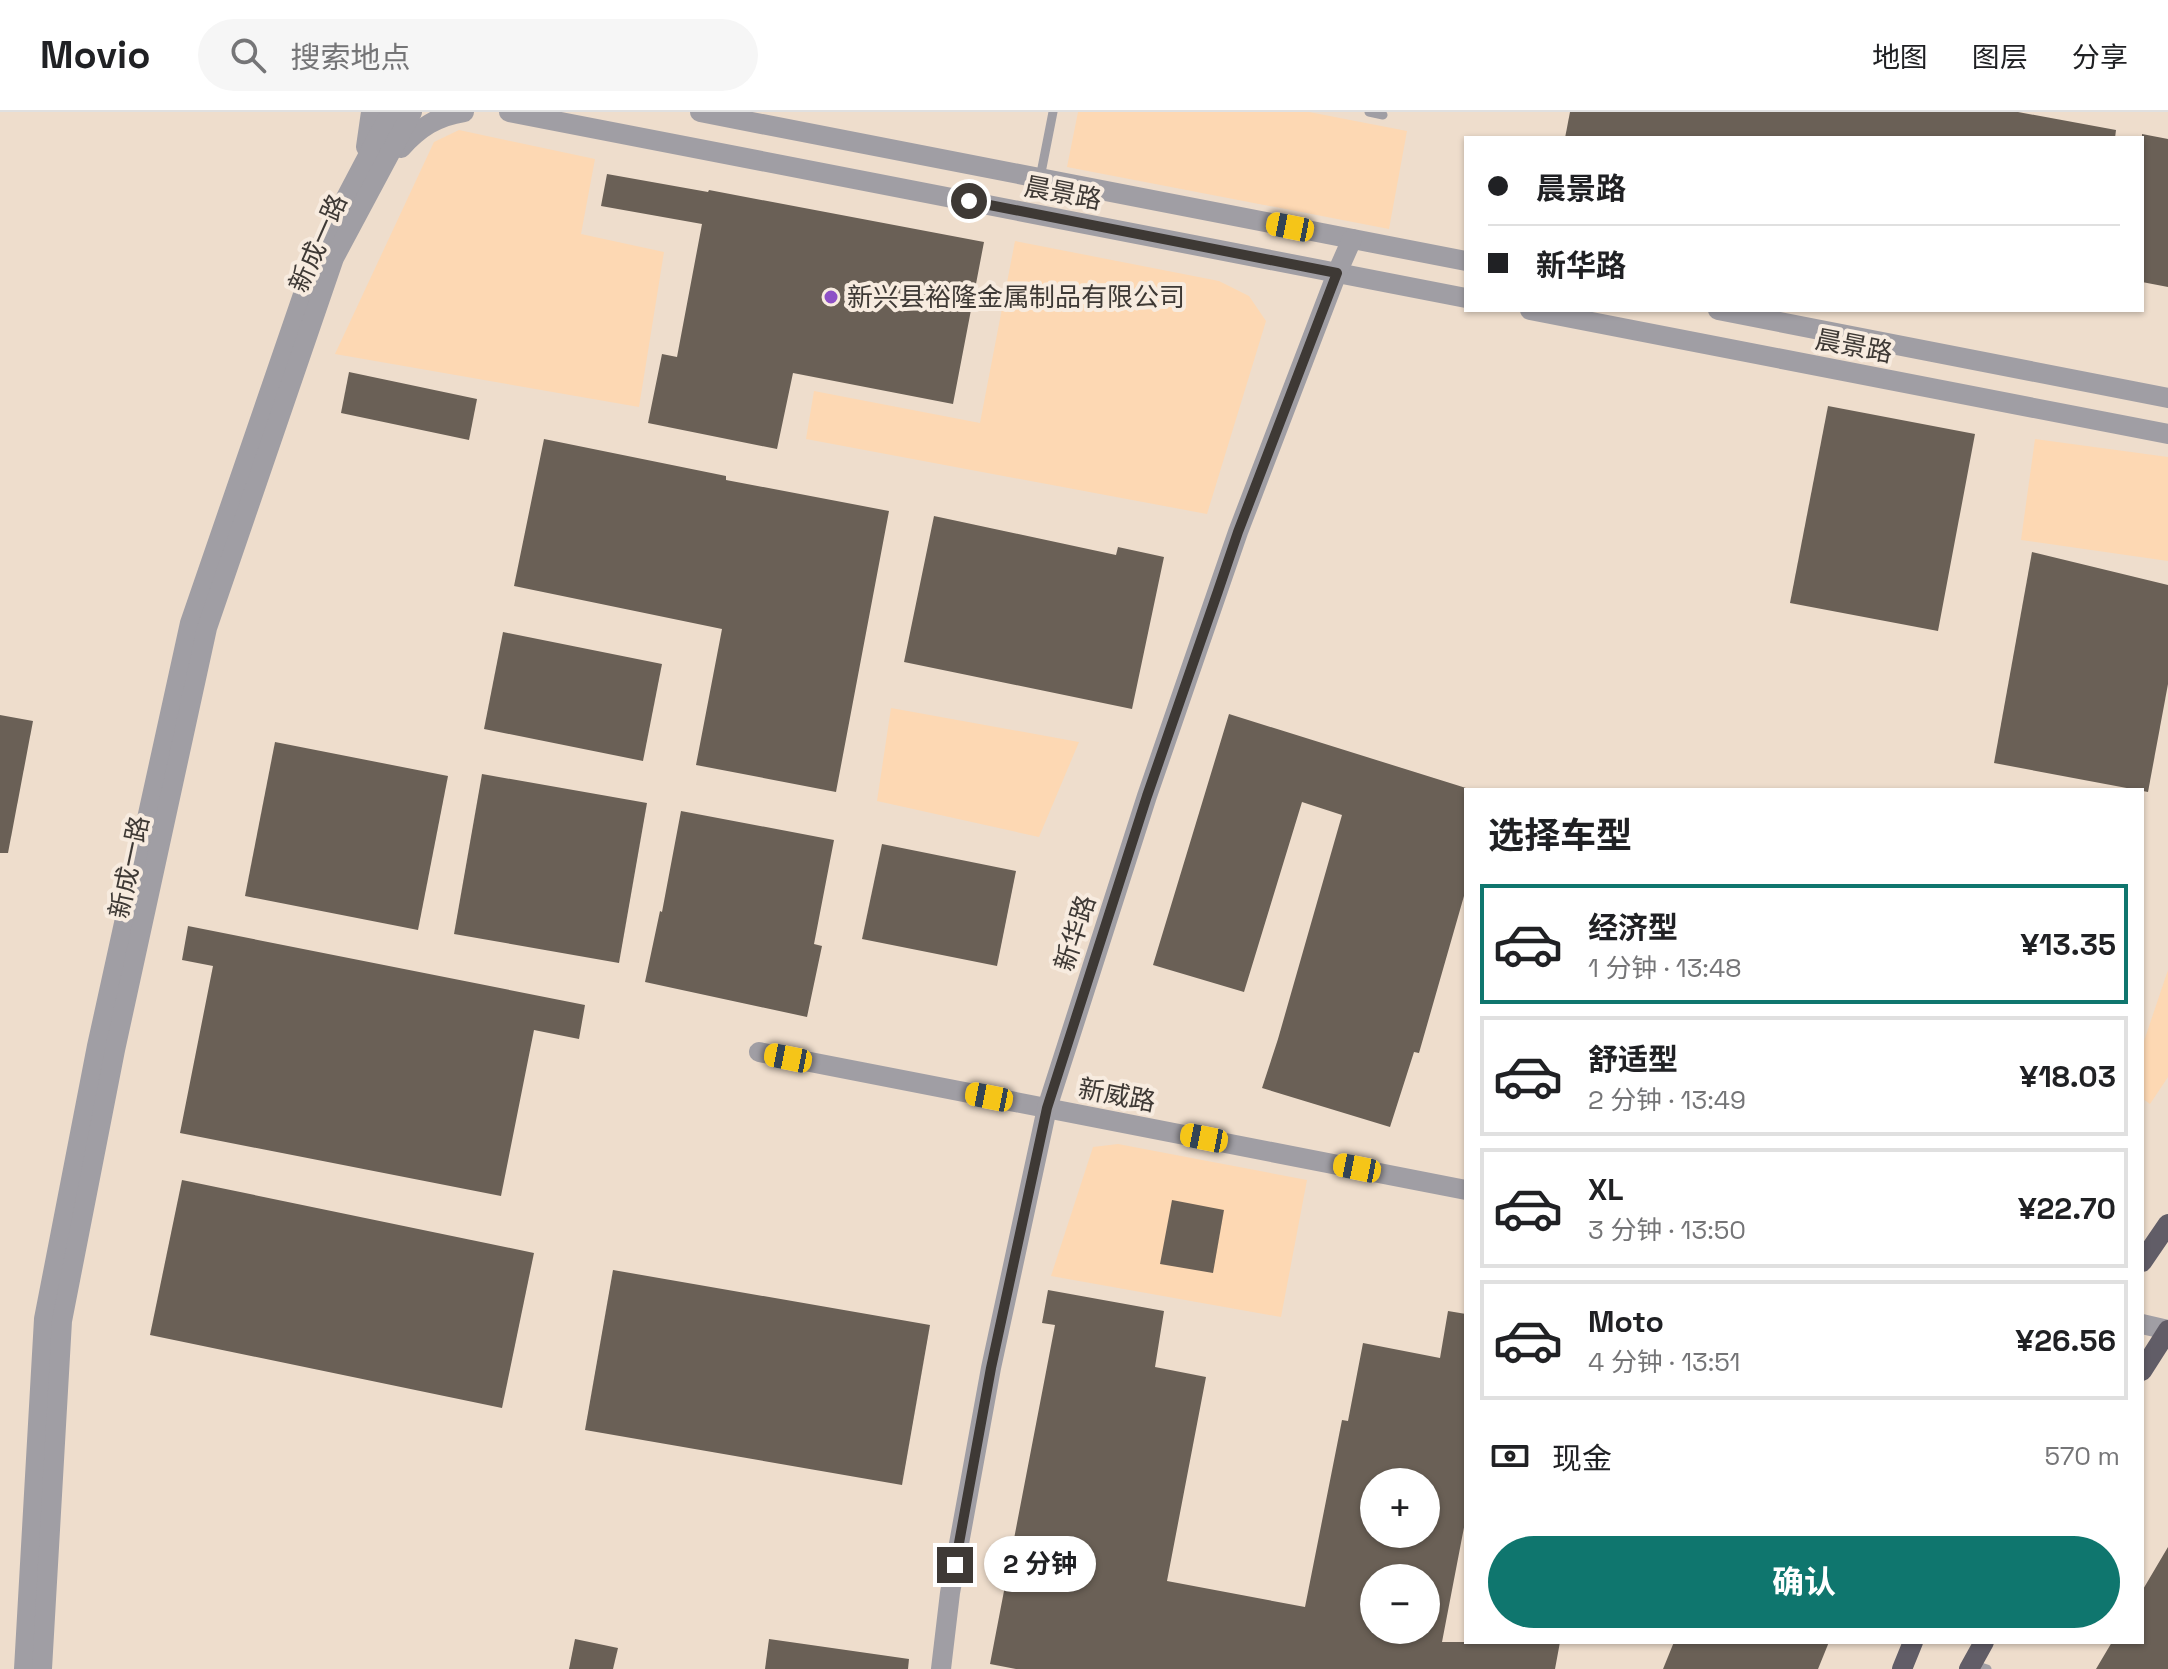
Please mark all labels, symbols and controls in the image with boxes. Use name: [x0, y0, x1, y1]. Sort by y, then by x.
search box: [198, 19, 758, 91]
text: Movio: [40, 31, 150, 79]
icon: search: [226, 33, 270, 77]
text: 搜索地点: [290, 38, 410, 77]
text: 地图: [1872, 39, 1928, 75]
text: 图层: [1972, 39, 2028, 75]
text: 分享: [2072, 39, 2128, 75]
street label: 晨景路: [1021, 169, 1105, 217]
text: 晨景路: [1536, 169, 1626, 208]
route start: [951, 183, 987, 219]
street label: 新成一路: [281, 189, 355, 297]
car: [1264, 211, 1316, 243]
text: 新华路: [1536, 246, 1626, 285]
place label: 新兴县裕隆金属制品有限公司: [847, 280, 1185, 314]
marker: 新兴县裕隆金属制品有限公司: [822, 288, 840, 306]
street label: 晨景路: [1812, 322, 1896, 370]
street label: 新成一路: [102, 813, 156, 921]
text: 选择车型: [1488, 813, 1632, 859]
street label: 新华路: [1047, 891, 1103, 975]
icon: car: [1492, 908, 1564, 980]
text: 经济型: [1588, 908, 1678, 947]
text: ¥13.35: [2020, 925, 2116, 964]
text: 1 分钟 · 13:48: [1588, 951, 1741, 985]
icon: car: [1492, 1040, 1564, 1112]
text: 舒适型: [1588, 1040, 1678, 1079]
car: [762, 1042, 814, 1074]
text: ¥18.03: [2020, 1057, 2116, 1096]
street label: 新威路: [1075, 1071, 1159, 1119]
car: [963, 1081, 1015, 1113]
text: 2 分钟 · 13:49: [1588, 1083, 1746, 1117]
car: [1178, 1122, 1230, 1154]
car: [1331, 1152, 1383, 1184]
text: XL: [1588, 1170, 1624, 1209]
icon: car: [1492, 1172, 1564, 1244]
text: ¥22.70: [2018, 1189, 2116, 1228]
text: 3 分钟 · 13:50: [1588, 1213, 1746, 1247]
text: Moto: [1588, 1302, 1664, 1341]
icon: car: [1492, 1304, 1564, 1376]
text: ¥26.56: [2016, 1321, 2116, 1360]
text: 4 分钟 · 13:51: [1588, 1345, 1740, 1379]
icon: cash: [1488, 1434, 1532, 1478]
text: 现金: [1552, 1439, 1612, 1478]
text: 570 m: [2045, 1439, 2120, 1473]
map controls: [1360, 1468, 1440, 1644]
button: +: [1360, 1468, 1440, 1548]
button: 确认: [1488, 1536, 2120, 1628]
callout: 2 分钟: [983, 1537, 1095, 1593]
route end: [937, 1547, 973, 1583]
text: 2 分钟: [1003, 1547, 1077, 1581]
button: −: [1360, 1564, 1440, 1644]

